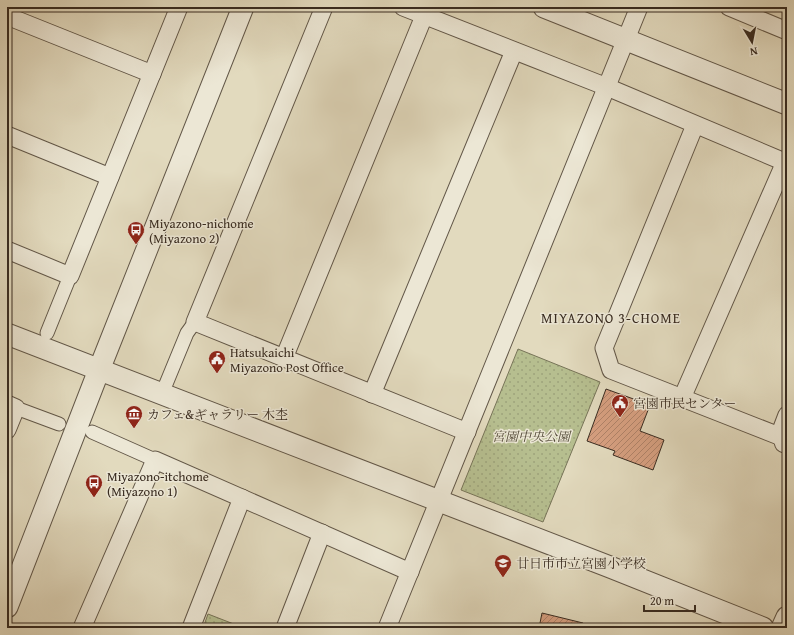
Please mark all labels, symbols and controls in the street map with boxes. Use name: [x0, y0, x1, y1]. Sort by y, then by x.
north arrow: [732, 22, 772, 62]
text: N: [748, 43, 759, 60]
place label: Miyazono-nichome (Miyazono 2): [149, 214, 254, 248]
bus stop icon: Miyazono-nichome (Miyazono 2): [126, 220, 146, 245]
district label: MIYAZONO 3-CHOME: [541, 308, 681, 328]
place label: Hatsukaichi Miyazono Post Office: [230, 343, 344, 377]
public building icon: Hatsukaichi Miyazono Post Office: [207, 349, 227, 374]
public building icon: 宮園市民センター: [610, 393, 630, 418]
place label: 宮園市民センター: [633, 394, 736, 413]
museum icon: カフェ&ギャラリー 木杢: [124, 404, 144, 429]
place label: カフェ&ギャラリー 木杢: [147, 405, 288, 424]
park label: 宮園中央公園: [492, 427, 572, 446]
place label: Miyazono-itchome (Miyazono 1): [107, 467, 209, 501]
bus stop icon: Miyazono-itchome (Miyazono 1): [84, 473, 104, 498]
school or university icon: 廿日市市立宮園小学校: [493, 553, 513, 578]
place label: 廿日市市立宮園小学校: [516, 554, 646, 573]
scale bar: [644, 587, 695, 613]
text: 20 m: [650, 592, 674, 609]

